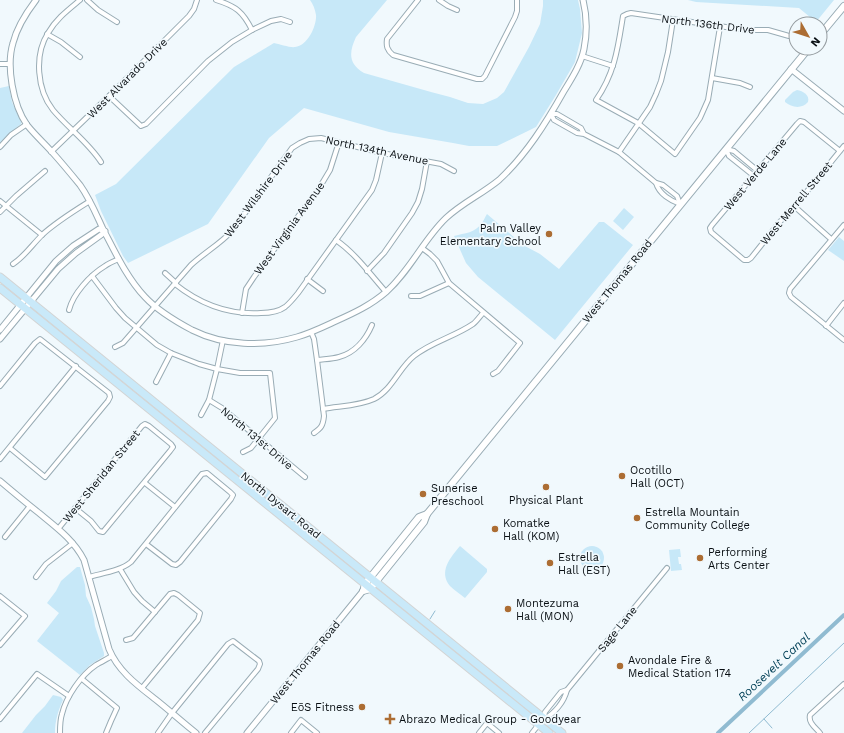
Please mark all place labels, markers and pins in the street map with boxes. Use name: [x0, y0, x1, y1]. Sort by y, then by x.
place label: Palm Valley Elementary School: [440, 222, 542, 248]
marker: Palm Valley Elementary School: [544, 229, 554, 239]
place label: Ocotillo Hall (OCT): [630, 464, 684, 490]
marker: Ocotillo Hall (OCT): [617, 471, 627, 481]
place label: Sunerise Preschool: [431, 482, 484, 508]
marker: Physical Plant: [541, 482, 551, 492]
marker: Sunerise Preschool: [418, 489, 428, 499]
place label: Physical Plant: [509, 494, 584, 507]
place label: Estrella Mountain Community College: [645, 506, 750, 532]
marker: Estrella Mountain Community College: [632, 513, 642, 523]
place label: Komatke Hall (KOM): [503, 517, 559, 543]
marker: Komatke Hall (KOM): [490, 524, 500, 534]
place label: Performing Arts Center: [708, 546, 770, 572]
place label: Estrella Hall (EST): [558, 551, 610, 577]
marker: Performing Arts Center: [695, 553, 705, 563]
marker: Estrella Hall (EST): [545, 558, 555, 568]
place label: Montezuma Hall (MON): [516, 597, 579, 623]
marker: Montezuma Hall (MON): [503, 604, 513, 614]
place label: Avondale Fire & Medical Station 174: [628, 654, 731, 680]
marker: Avondale Fire & Medical Station 174: [615, 661, 625, 671]
place label: EōS Fitness: [291, 701, 354, 714]
marker: EōS Fitness: [357, 702, 367, 712]
marker: Abrazo Medical Group - Goodyear: [384, 713, 396, 725]
place label: Abrazo Medical Group - Goodyear: [399, 713, 581, 726]

